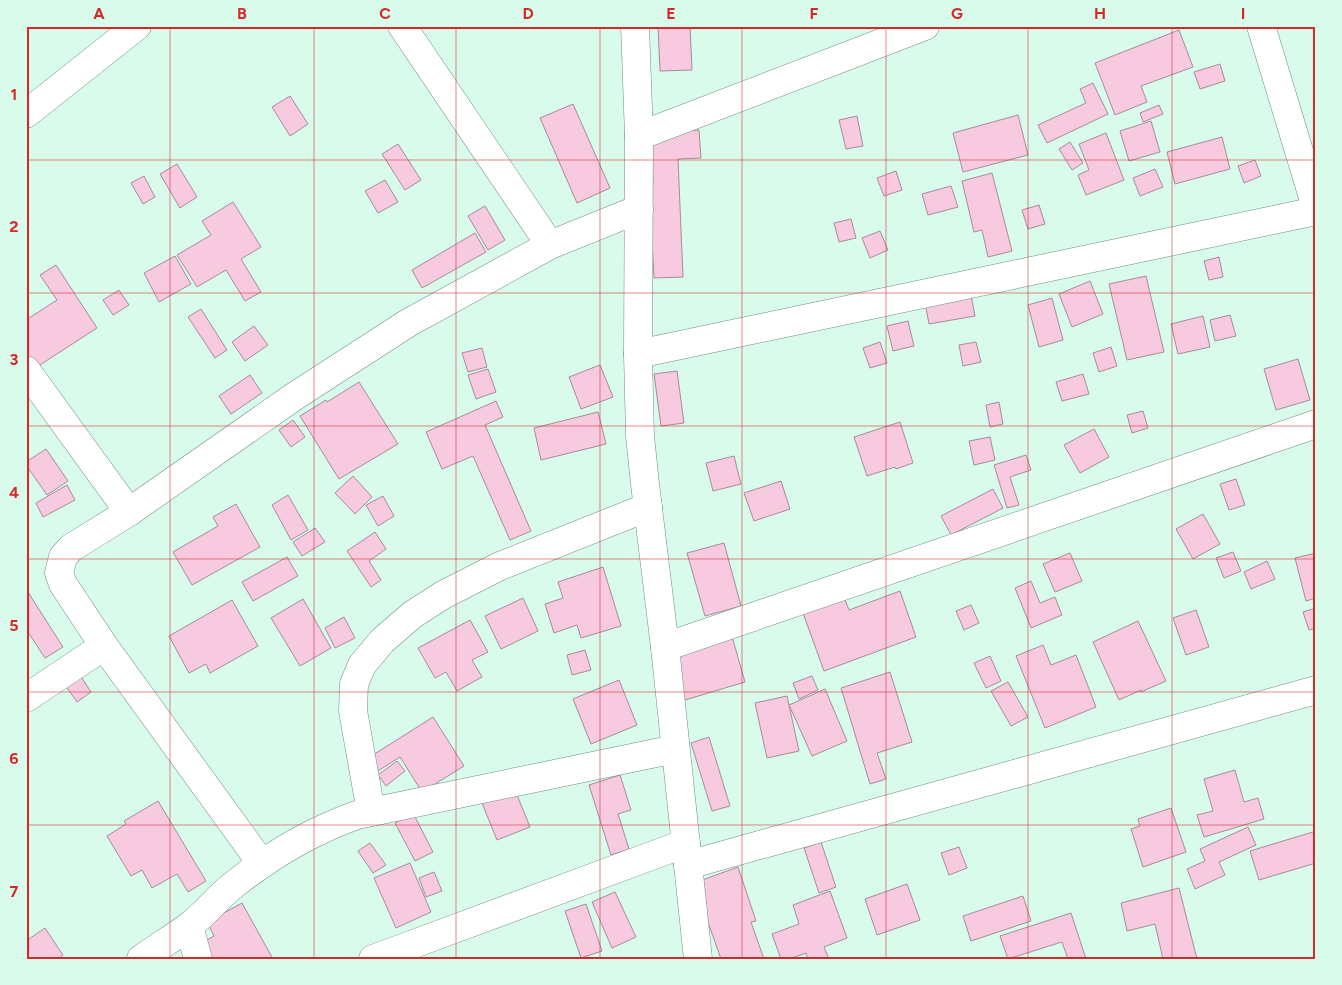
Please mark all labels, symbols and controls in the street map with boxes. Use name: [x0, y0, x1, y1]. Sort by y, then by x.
text: A: [93, 4, 105, 23]
text: B: [237, 4, 247, 23]
text: C: [379, 4, 391, 23]
text: D: [522, 4, 534, 23]
text: E: [666, 4, 676, 23]
text: F: [810, 4, 819, 23]
text: G: [951, 4, 963, 23]
text: H: [1094, 4, 1106, 23]
text: I: [1241, 4, 1245, 23]
text: 1: [11, 85, 17, 104]
text: 2: [9, 217, 19, 236]
text: 3: [10, 350, 19, 369]
text: 4: [9, 483, 19, 502]
text: 5: [9, 616, 19, 635]
text: 6: [9, 749, 19, 768]
text: 7: [10, 882, 19, 901]

